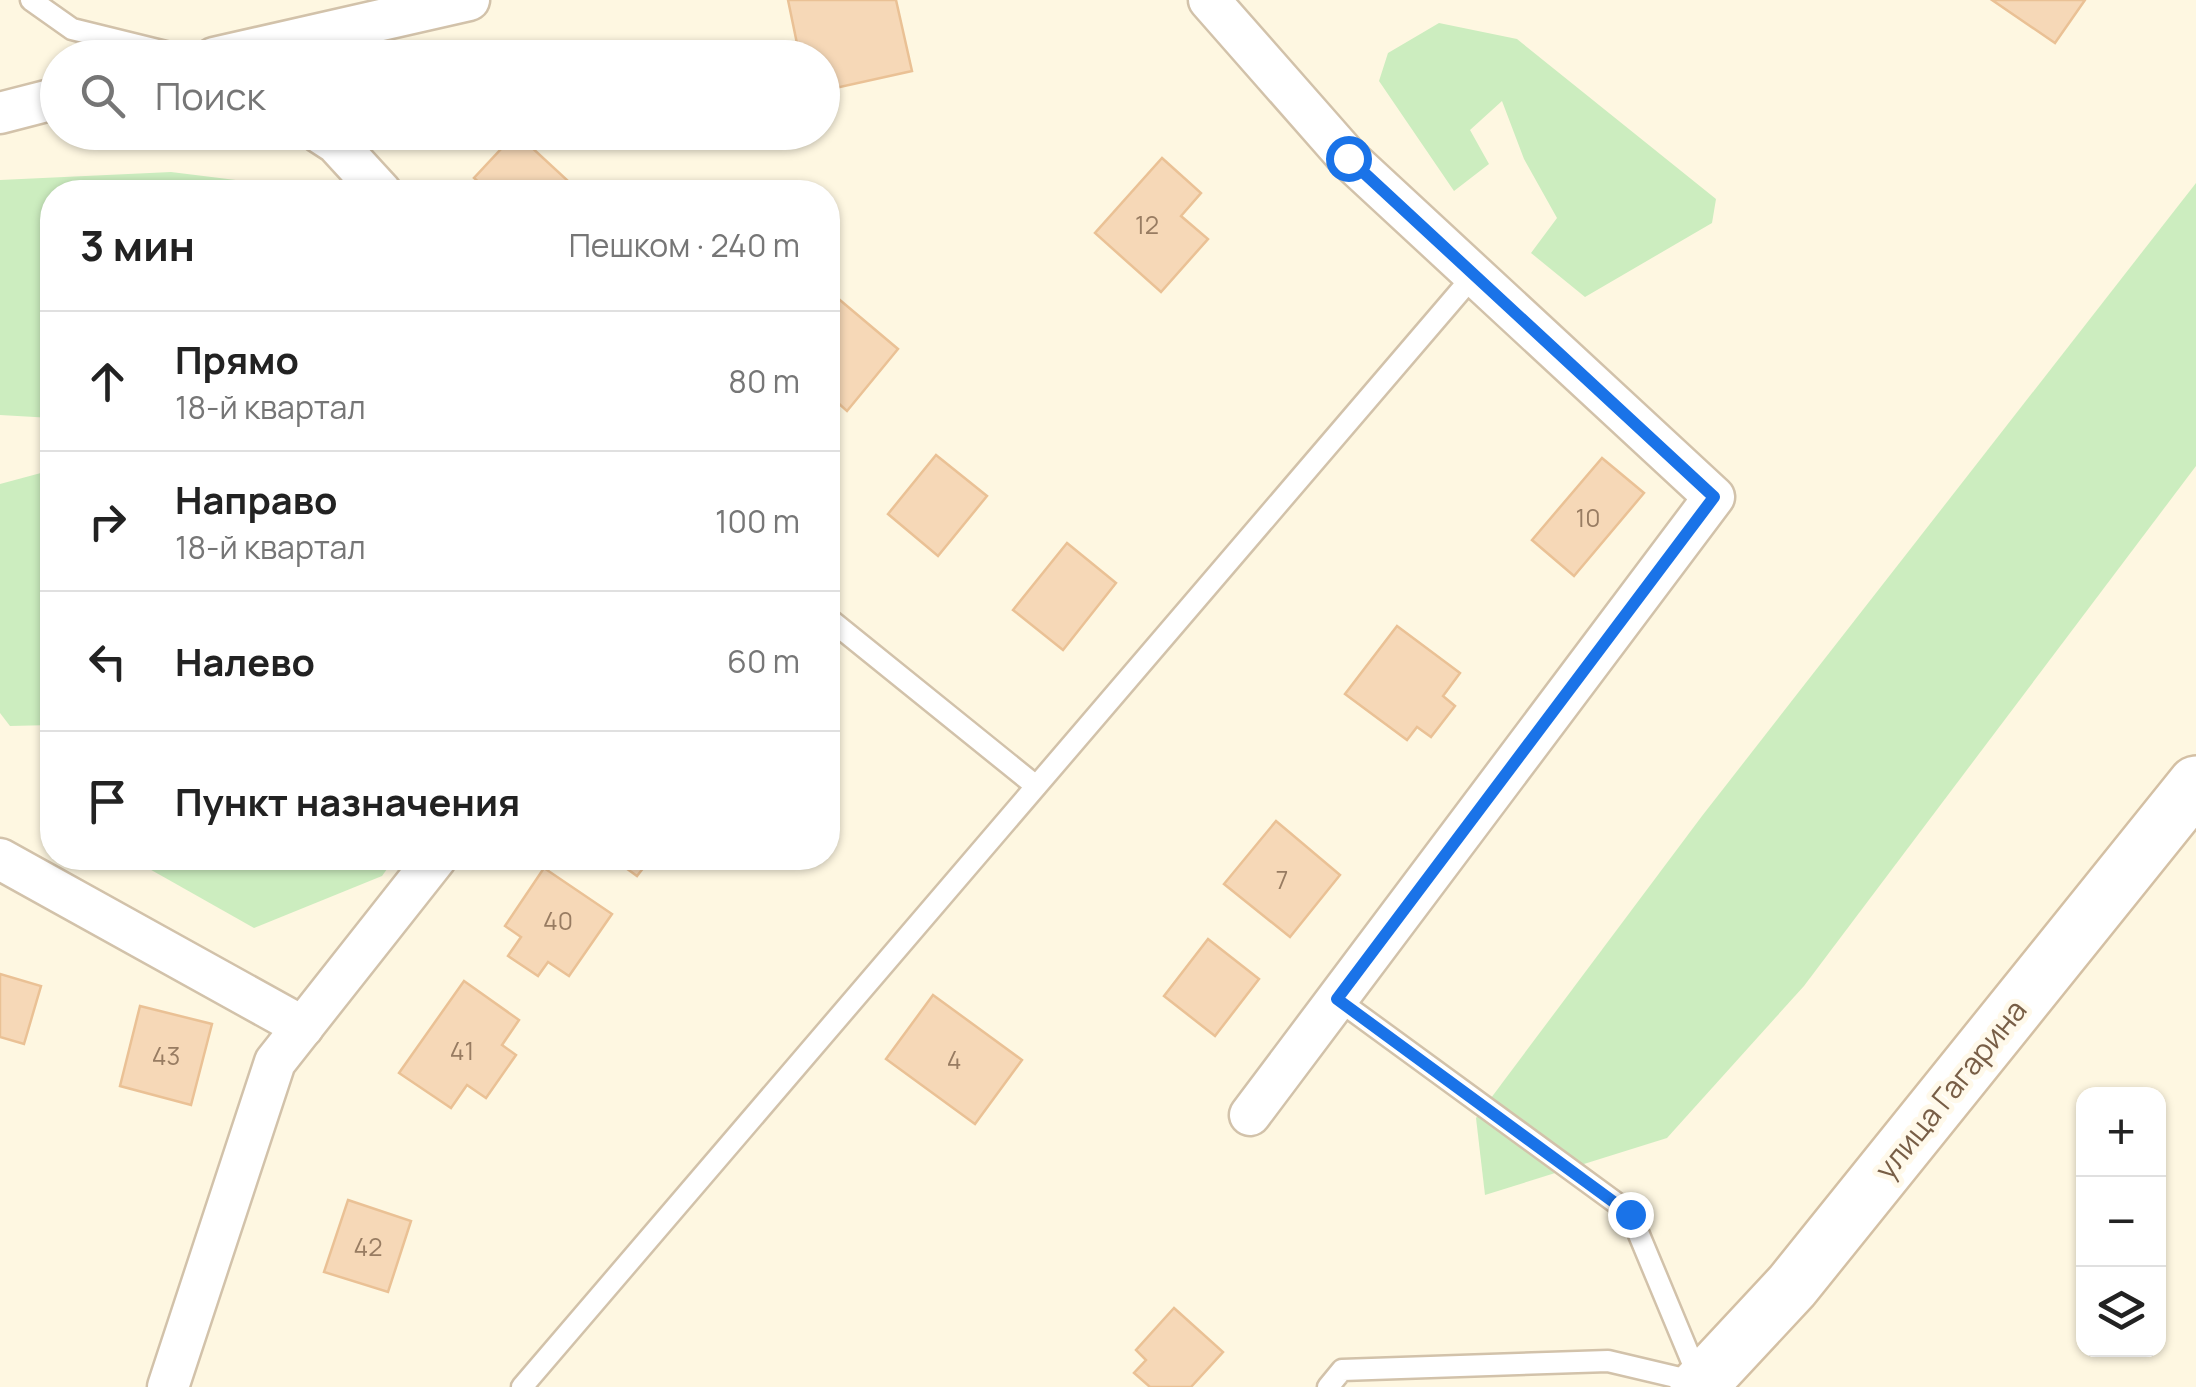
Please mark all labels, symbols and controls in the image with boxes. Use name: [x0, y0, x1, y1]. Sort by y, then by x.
search box: [40, 40, 840, 150]
icon: search: [75, 68, 130, 123]
text: Поиск: [155, 69, 265, 121]
route start: [1326, 136, 1372, 182]
house number: 12: [1135, 207, 1159, 242]
text: 3 мин: [80, 216, 195, 274]
text: Пешком · 240 m: [569, 223, 800, 267]
text: Прямо: [175, 333, 299, 385]
icon: ahead: [80, 354, 135, 409]
text: 80 m: [728, 359, 800, 403]
text: 18-й квартал: [175, 385, 366, 429]
text: Направо: [175, 473, 337, 525]
icon: right: [80, 494, 135, 549]
text: 100 m: [715, 499, 800, 543]
house number: 10: [1575, 500, 1601, 535]
text: 18-й квартал: [175, 525, 366, 569]
icon: left: [80, 634, 135, 689]
text: Налево: [175, 635, 315, 687]
text: 60 m: [727, 639, 800, 683]
icon: arrive: [80, 774, 135, 829]
text: Пункт назначения: [175, 775, 520, 827]
house number: 7: [1276, 862, 1288, 897]
house number: 40: [543, 903, 573, 938]
street label: улица Гагарина: [1865, 990, 2035, 1188]
house number: 41: [450, 1033, 474, 1068]
house number: 43: [152, 1038, 180, 1073]
house number: 4: [947, 1042, 961, 1077]
map controls: [2076, 1087, 2166, 1357]
button: +: [2076, 1087, 2166, 1177]
button: −: [2076, 1177, 2166, 1267]
route end: [1608, 1192, 1654, 1238]
house number: 42: [354, 1229, 383, 1264]
button: layers: [2076, 1267, 2166, 1357]

